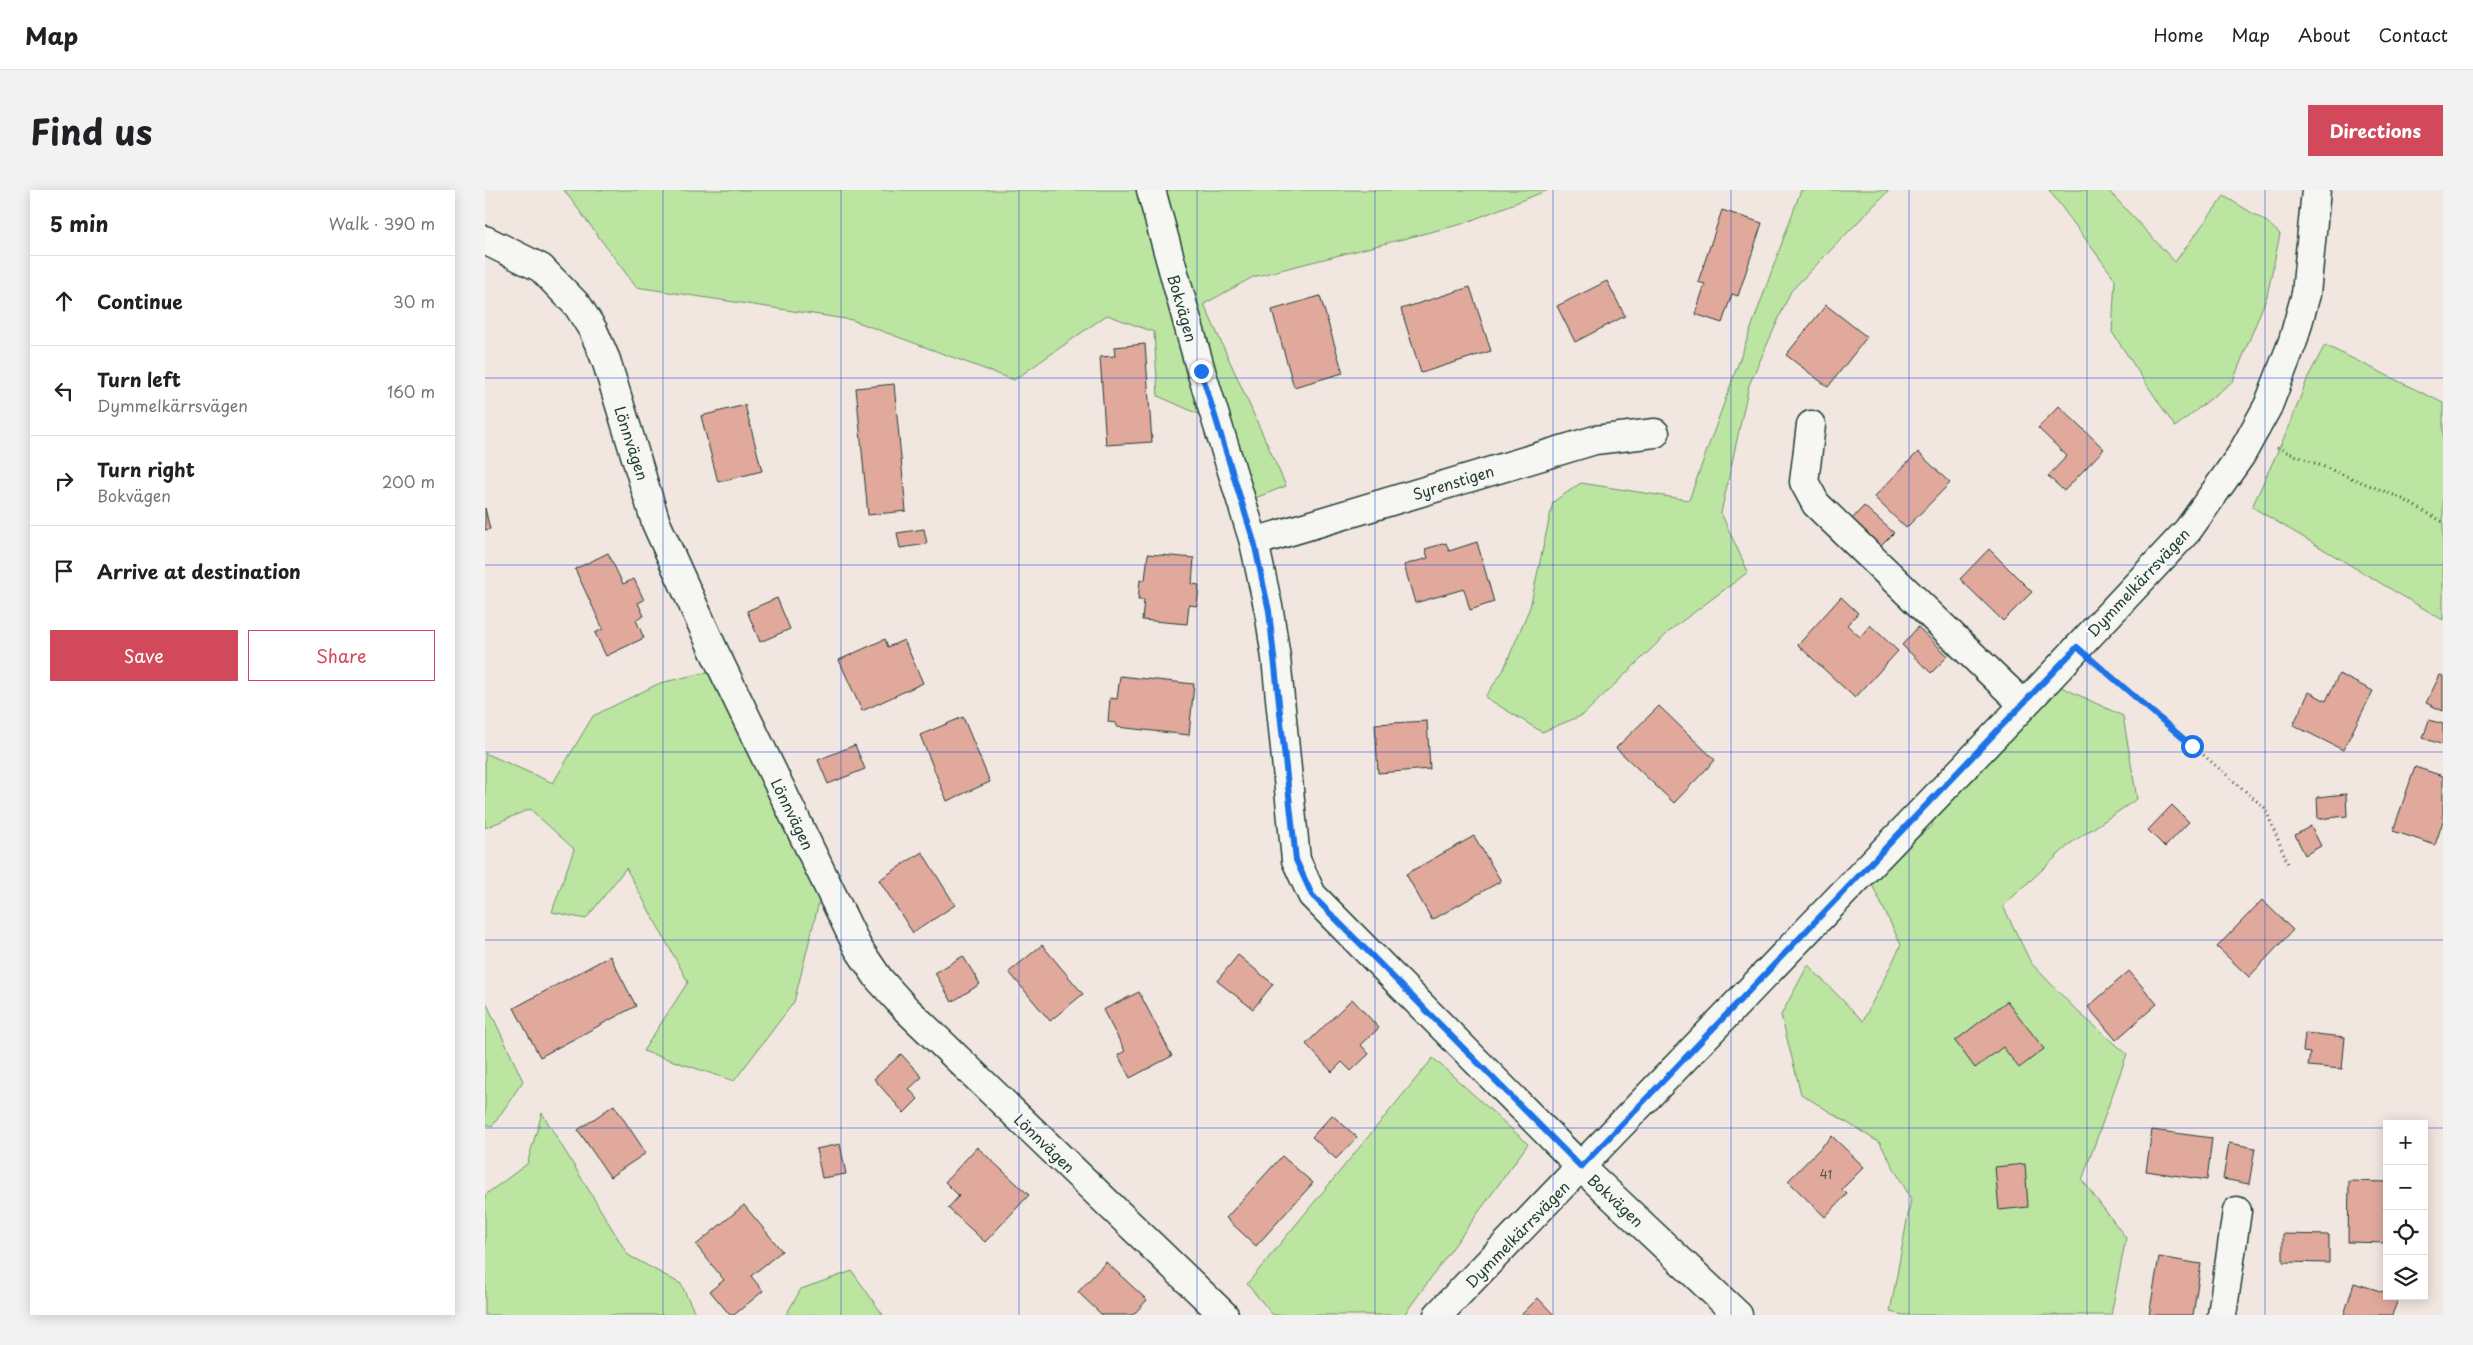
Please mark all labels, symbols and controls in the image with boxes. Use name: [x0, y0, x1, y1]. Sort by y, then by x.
text: Map: [25, 17, 78, 53]
text: Home: [2153, 21, 2203, 48]
text: Map: [2231, 21, 2270, 48]
text: About: [2298, 21, 2350, 48]
text: Contact: [2378, 21, 2448, 48]
text: Find us: [30, 104, 152, 157]
button: Directions: [2308, 105, 2443, 156]
text: 5 min: [50, 207, 108, 239]
text: Walk · 390 m: [329, 211, 435, 235]
street label: Bokvägen: [1162, 272, 1204, 344]
icon: ahead: [50, 287, 78, 315]
text: Continue: [97, 287, 183, 315]
text: 30 m: [393, 289, 435, 313]
route end: [1190, 360, 1213, 383]
text: Turn left: [97, 365, 181, 393]
icon: left: [50, 377, 78, 405]
text: 160 m: [387, 379, 435, 403]
text: Dymmelkärrsvägen: [97, 393, 248, 417]
street label: Lönnvägen: [609, 403, 655, 483]
text: Turn right: [97, 455, 195, 483]
street label: Syrenstigen: [1409, 459, 1497, 505]
icon: right: [50, 467, 78, 495]
text: 200 m: [382, 469, 435, 493]
text: Bokvägen: [97, 483, 171, 507]
street label: Dymmelkärrsvägen: [2081, 522, 2195, 642]
icon: arrive: [50, 557, 78, 585]
text: Arrive at destination: [97, 557, 301, 585]
button: Save: [50, 630, 238, 681]
button: Share: [248, 630, 435, 681]
route start: [2181, 735, 2204, 758]
street label: Lönnvägen: [766, 774, 820, 854]
street label: Lönnvägen: [1009, 1108, 1081, 1178]
map controls: [2383, 1120, 2428, 1300]
button: +: [2383, 1120, 2428, 1165]
house number: 41: [1820, 1165, 1832, 1183]
button: −: [2383, 1165, 2428, 1210]
street label: Bokvägen: [1583, 1168, 1649, 1232]
street label: Dymmelkärrsvägen: [1460, 1175, 1574, 1293]
button: locate: [2383, 1210, 2428, 1255]
button: layers: [2383, 1255, 2428, 1300]

